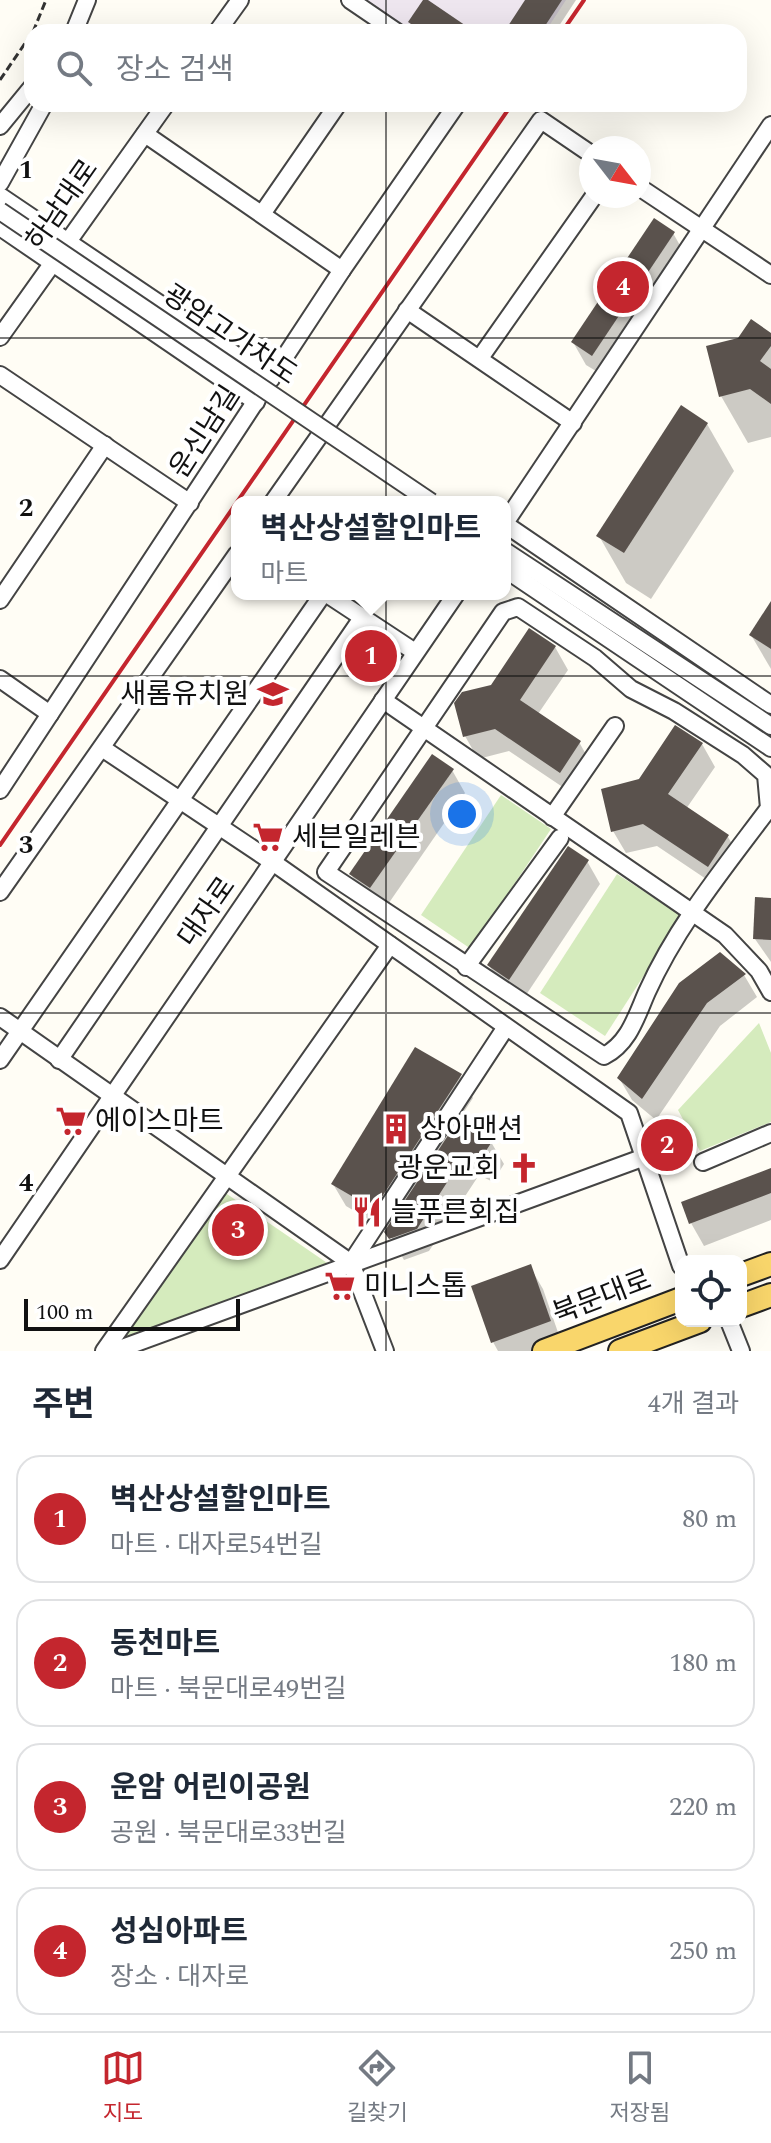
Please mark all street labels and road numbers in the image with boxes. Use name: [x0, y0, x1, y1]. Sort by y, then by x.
street label: 하남대로: [15, 150, 109, 260]
street label: 광암고가차도: [154, 274, 306, 396]
street label: 운신남길: [159, 377, 251, 487]
street label: 대자로: [167, 868, 247, 956]
street label: 북문대로: [546, 1258, 658, 1336]

